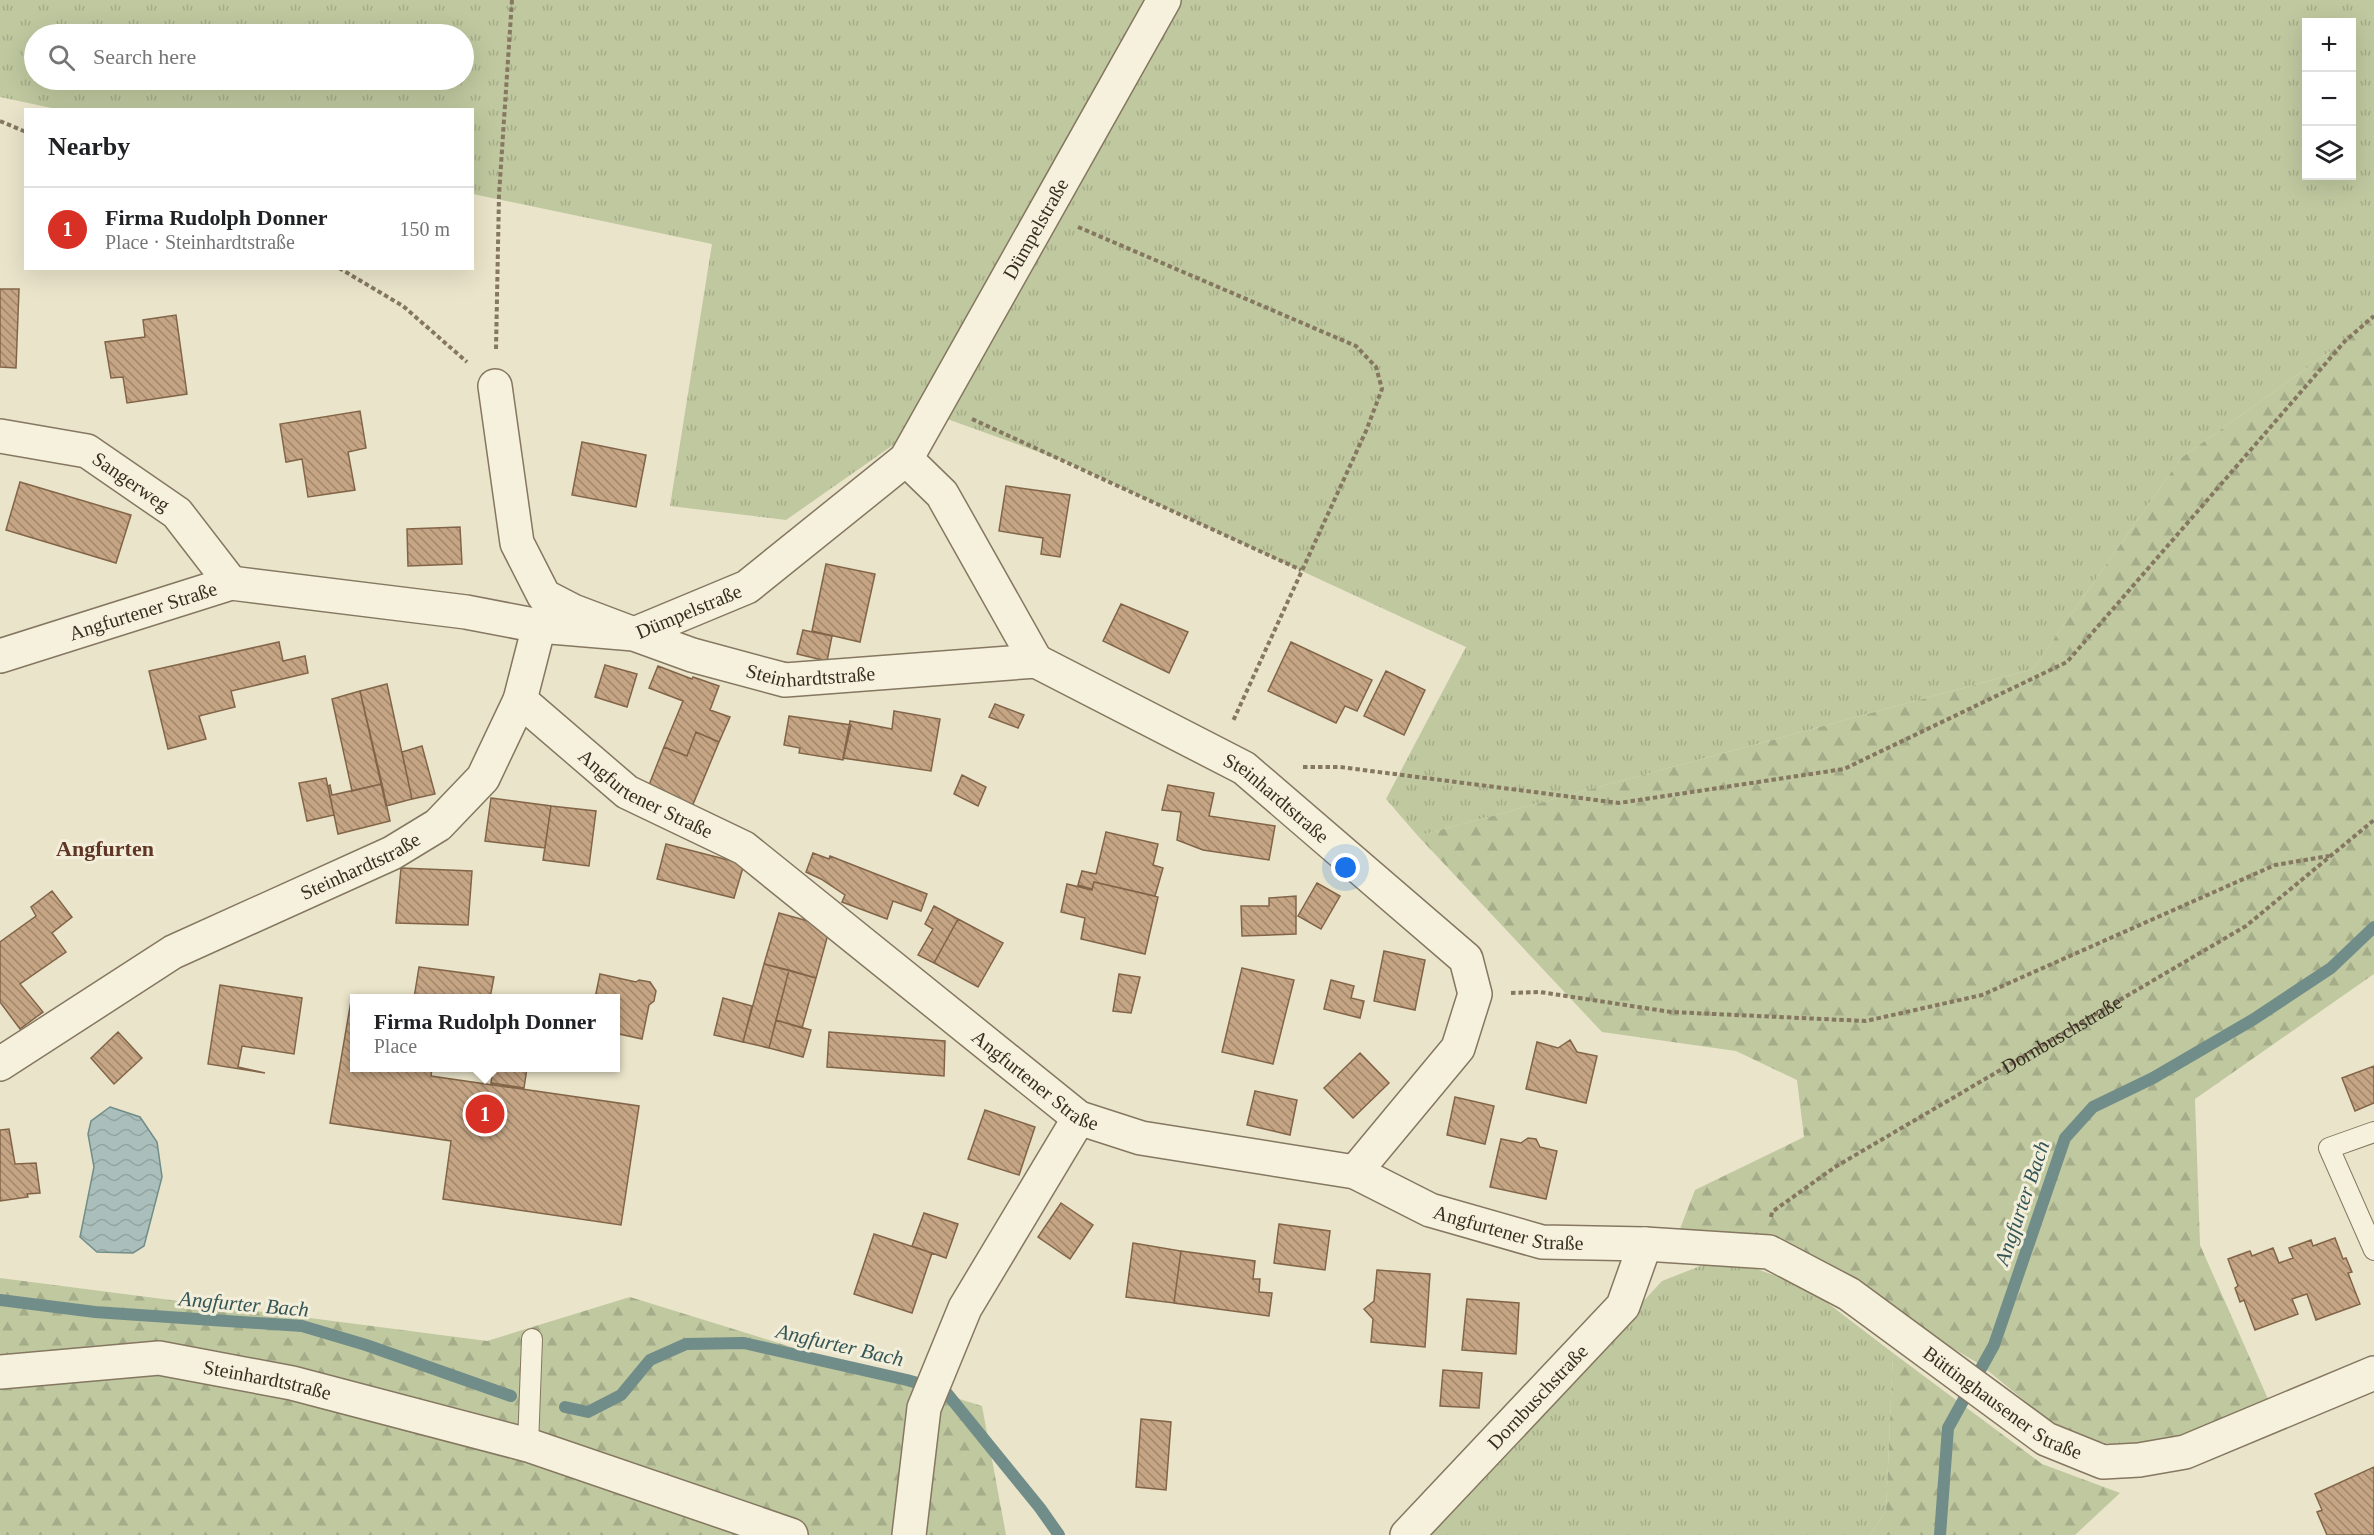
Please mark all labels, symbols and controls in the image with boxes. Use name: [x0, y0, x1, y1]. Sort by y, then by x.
map controls: [2302, 18, 2356, 180]
button: +: [2302, 18, 2356, 72]
search box: [24, 24, 474, 90]
icon: search: [45, 41, 78, 74]
text: Search here: [93, 44, 196, 69]
button: −: [2302, 72, 2356, 126]
button: layers: [2302, 126, 2356, 180]
text: Nearby: [48, 132, 130, 161]
street label: Dümpelstraße: [998, 174, 1073, 283]
text: Firma Rudolph Donner: [105, 205, 327, 230]
text: 1: [63, 218, 73, 240]
text: 150 m: [399, 218, 450, 240]
text: Place · Steinhardtstraße: [105, 231, 295, 253]
street label: Sangerweg: [88, 447, 174, 517]
street label: Angfurtener Straße: [66, 577, 220, 644]
street label: Dümpelstraße: [633, 580, 745, 643]
street label: Steinhardtstraße: [744, 659, 876, 691]
street label: Angfurtener Straße: [574, 744, 717, 842]
street label: Steinhardtstraße: [1220, 748, 1334, 847]
street label: Steinhardtstraße: [297, 828, 424, 904]
district label: Angfurten: [56, 836, 154, 861]
your location: [1331, 853, 1360, 882]
street label: Dornbuschstraße: [1997, 990, 2126, 1078]
popup: [350, 994, 620, 1072]
text: Firma Rudolph Donner: [374, 1009, 596, 1034]
street label: Angfurtener Straße: [968, 1025, 1101, 1135]
text: Place: [374, 1035, 417, 1057]
pin: 1: [466, 1092, 504, 1136]
water label: Angfurter Bach: [1989, 1138, 2055, 1270]
street label: Angfurtener Straße: [1431, 1201, 1584, 1254]
water label: Angfurter Bach: [176, 1286, 310, 1322]
water label: Angfurter Bach: [772, 1318, 906, 1371]
street label: Dornbuschstraße: [1483, 1340, 1592, 1454]
street label: Büttinghausener Straße: [1919, 1342, 2085, 1463]
street label: Steinhardtstraße: [202, 1356, 334, 1404]

